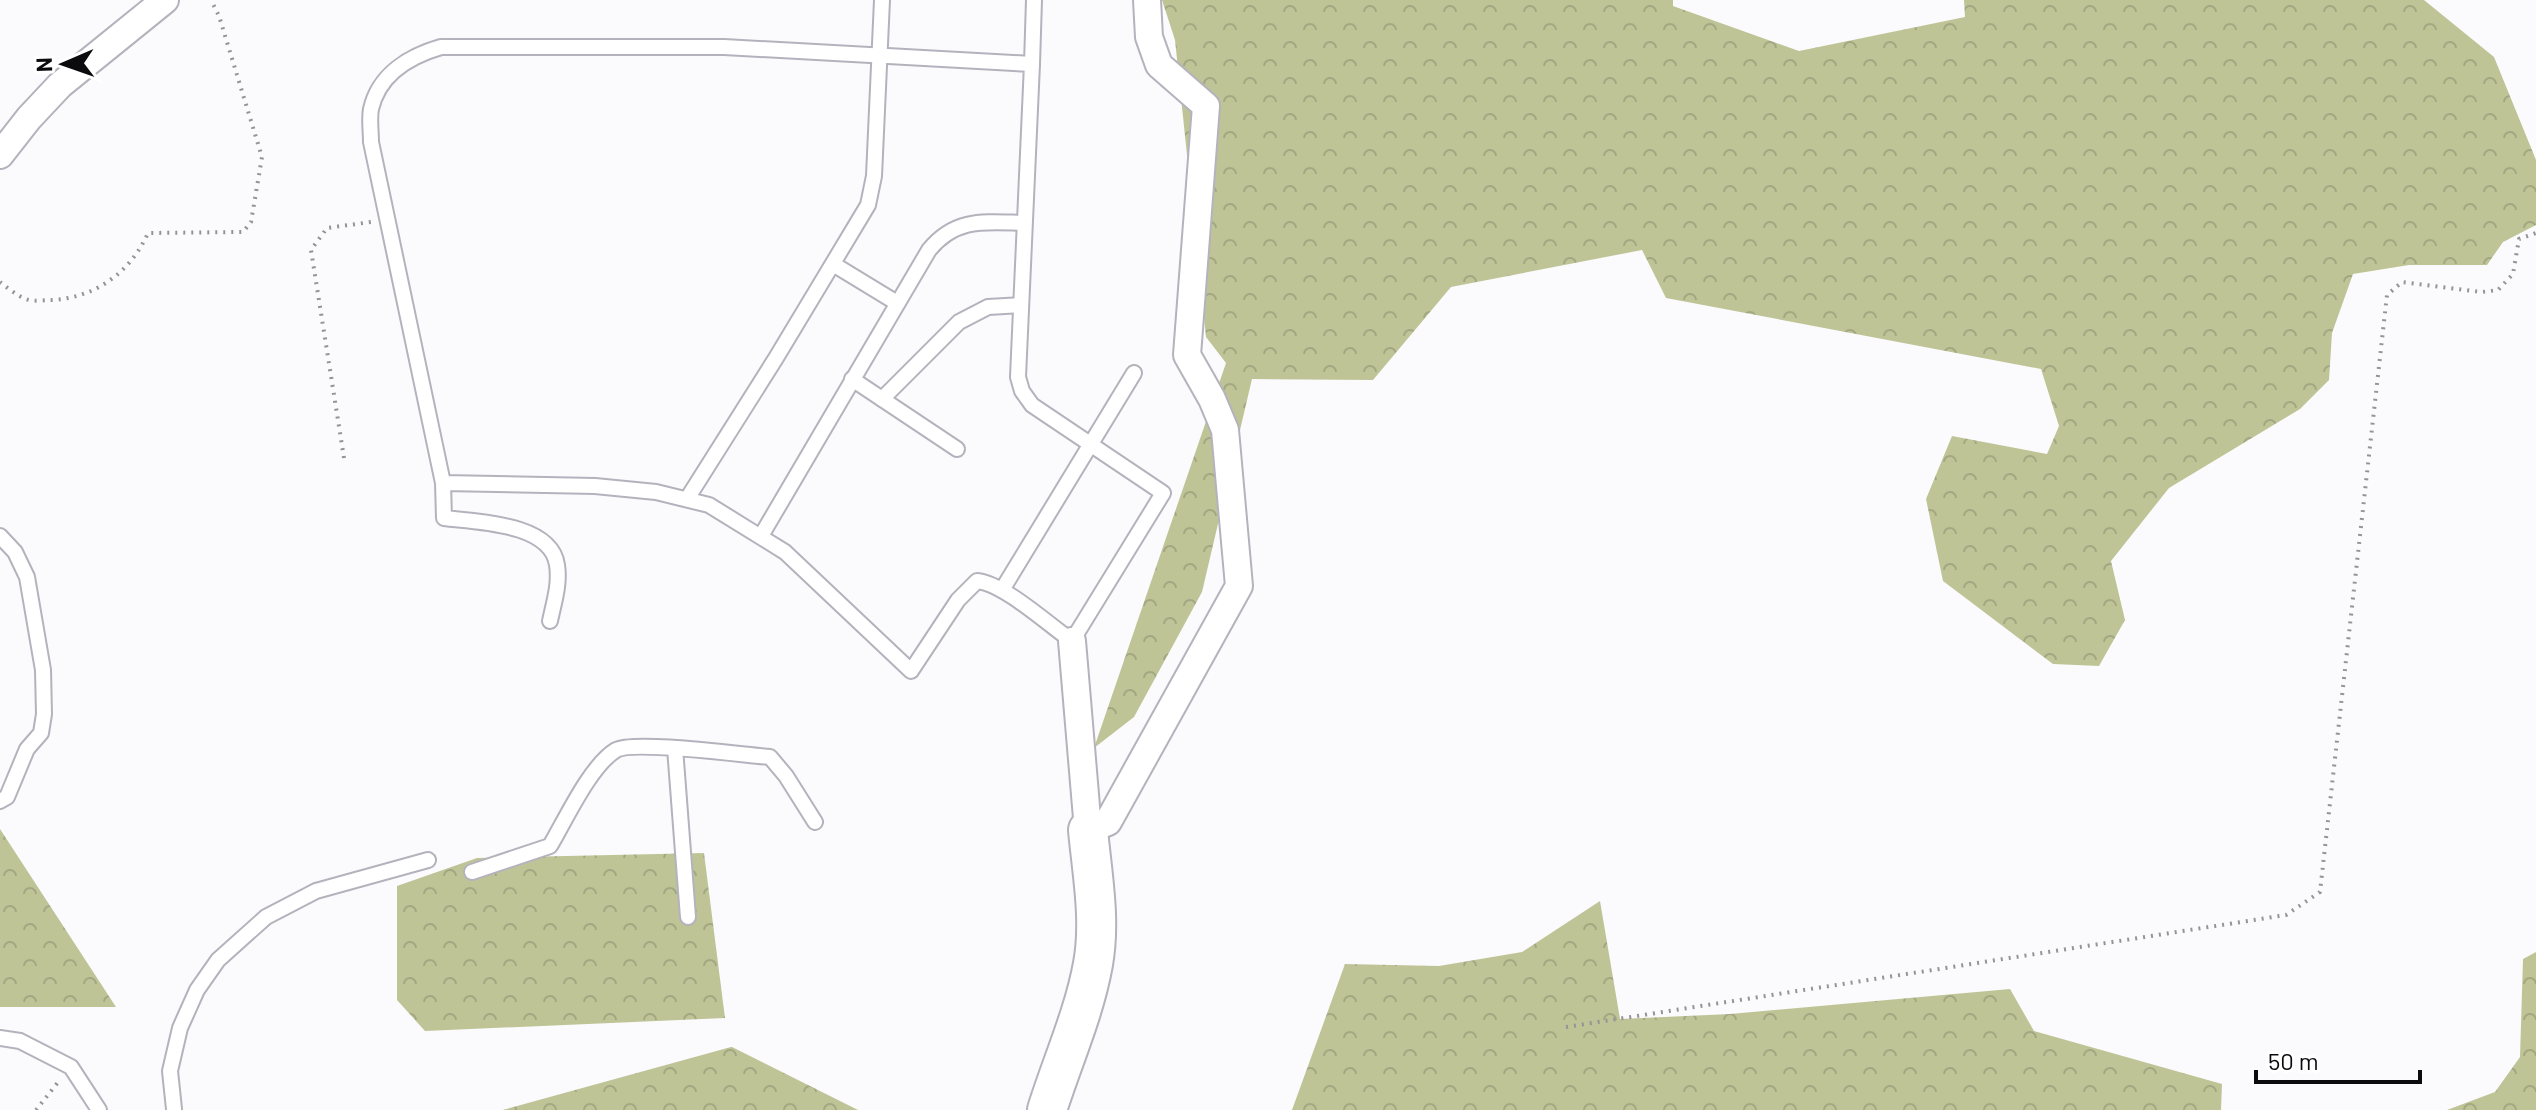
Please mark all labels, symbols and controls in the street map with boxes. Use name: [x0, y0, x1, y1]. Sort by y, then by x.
north arrow: [24, 24, 104, 104]
text: N: [30, 57, 56, 73]
scale bar: [2256, 1034, 2420, 1084]
text: 50 m: [2268, 1046, 2319, 1075]

